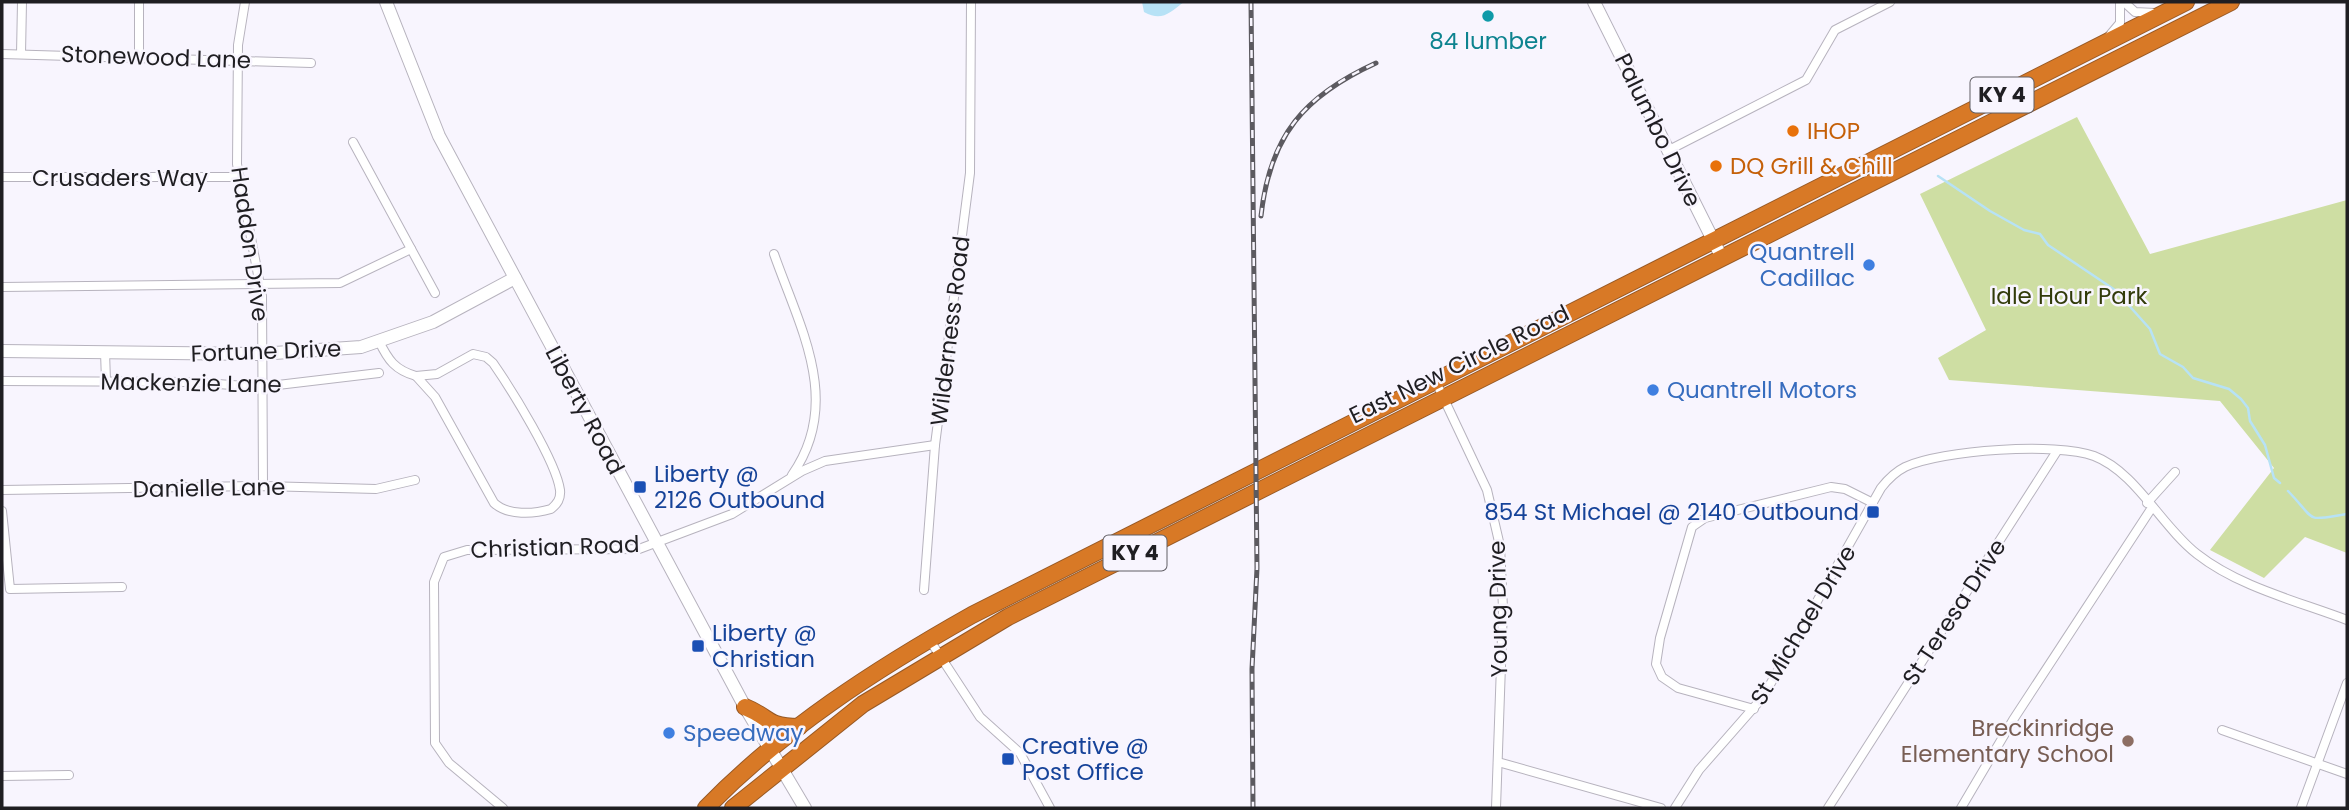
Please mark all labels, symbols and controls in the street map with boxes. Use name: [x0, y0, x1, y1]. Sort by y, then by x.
marker: 84 lumber: [1480, 8, 1496, 24]
place label: 84 lumber: [1429, 25, 1547, 57]
street label: Stonewood Lane: [60, 38, 252, 76]
street label: Palumbo Drive: [1607, 48, 1709, 212]
road number: KY 4: [1970, 78, 2034, 112]
place label: IHOP: [1807, 115, 1860, 147]
marker: IHOP: [1785, 123, 1801, 139]
place label: DQ Grill & Chill: [1730, 150, 1893, 182]
marker: DQ Grill & Chill: [1708, 158, 1724, 174]
street label: Crusaders Way: [32, 162, 208, 194]
street label: Haddon Drive: [223, 165, 277, 323]
street label: Wilderness Road: [922, 234, 978, 428]
place label: Quantrell Cadillac: [1749, 236, 1855, 294]
marker: Quantrell Cadillac: [1861, 257, 1877, 273]
park label: Idle Hour Park: [1991, 280, 2147, 312]
street label: East New Circle Road: [1344, 297, 1574, 431]
street label: Fortune Drive: [190, 332, 342, 370]
street label: Liberty Road: [538, 340, 632, 480]
street label: Mackenzie Lane: [100, 365, 282, 401]
place label: Quantrell Motors: [1667, 374, 1857, 406]
marker: Quantrell Motors: [1645, 382, 1661, 398]
place label: Liberty @ 2126 Outbound: [654, 458, 825, 516]
street label: Danielle Lane: [132, 471, 286, 505]
marker: Liberty @ 2126 Outbound: [632, 479, 648, 495]
place label: 854 St Michael @ 2140 Outbound: [1484, 496, 1859, 528]
marker: 854 St Michael @ 2140 Outbound: [1865, 504, 1881, 520]
street label: Christian Road: [470, 528, 640, 566]
street label: St Teresa Drive: [1895, 532, 2013, 692]
road number: KY 4: [1104, 536, 1166, 570]
street label: St Michael Drive: [1743, 539, 1863, 711]
street label: Young Drive: [1481, 540, 1515, 678]
place label: Liberty @ Christian: [712, 617, 817, 675]
marker: Liberty @ Christian: [690, 638, 706, 654]
place label: Breckinridge Elementary School: [1901, 712, 2114, 770]
place label: Speedway: [683, 717, 804, 749]
marker: Speedway: [661, 725, 677, 741]
place label: Creative @ Post Office: [1022, 730, 1149, 788]
marker: Breckinridge Elementary School: [2120, 733, 2136, 749]
marker: Creative @ Post Office: [1000, 751, 1016, 767]

